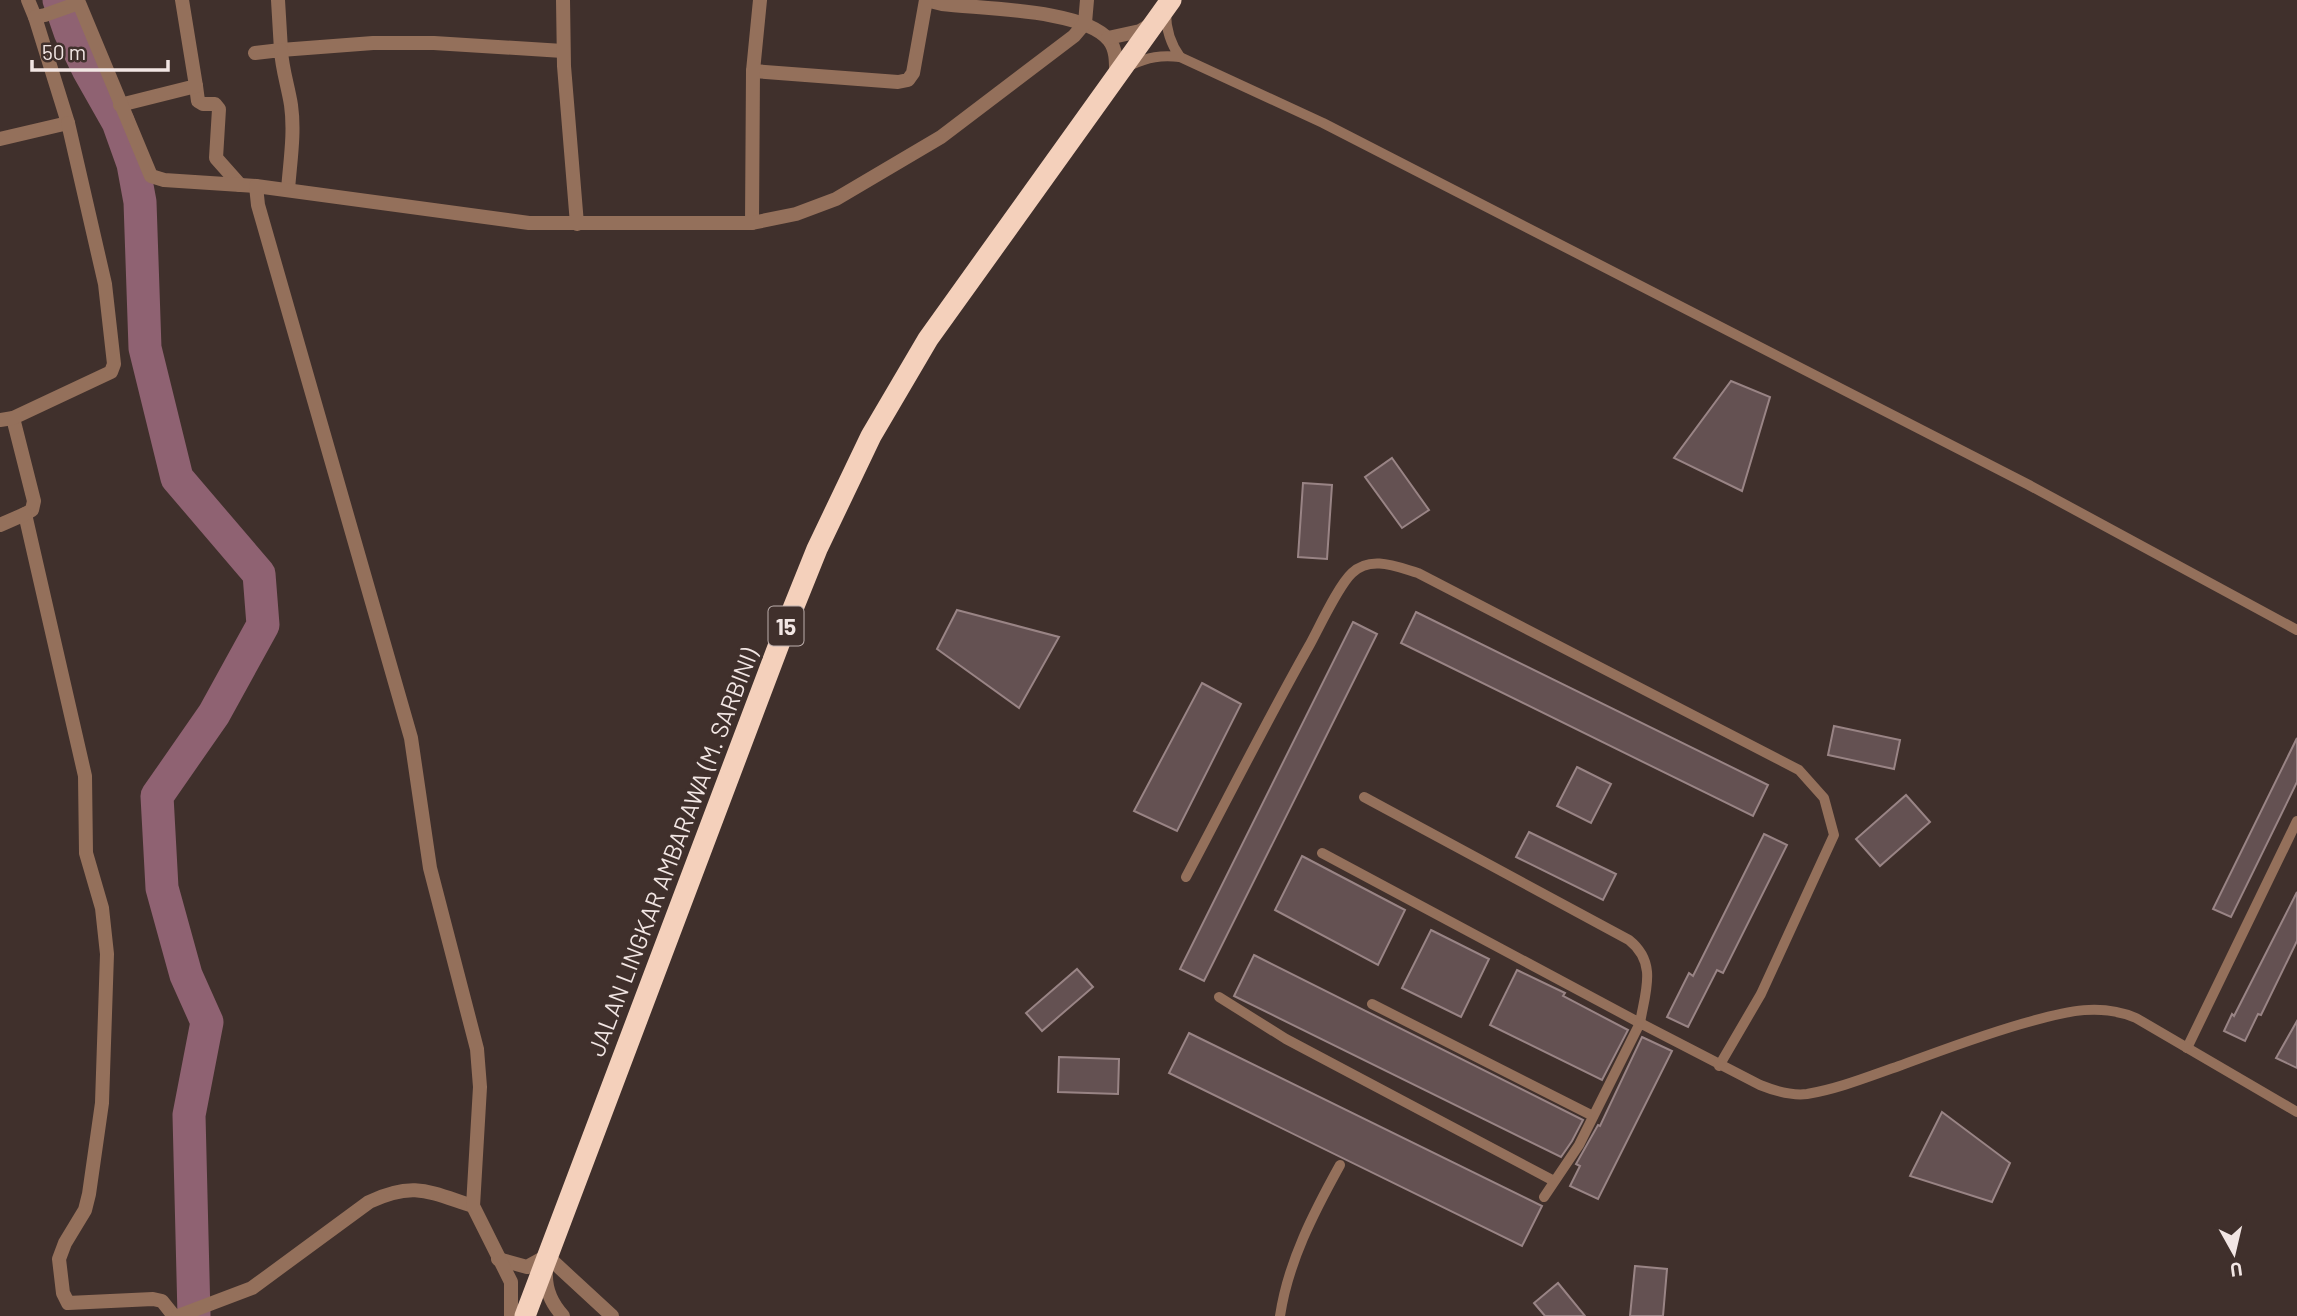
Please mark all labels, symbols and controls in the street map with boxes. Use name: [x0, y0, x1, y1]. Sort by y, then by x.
scale bar: [32, 28, 168, 72]
text: 50 m: [42, 39, 86, 64]
road number: 15: [768, 606, 804, 646]
street label: JALAN LINGKAR AMBARAWA (M. SARBINI): [581, 643, 764, 1060]
north arrow: [2199, 1218, 2269, 1288]
text: U: [2229, 1258, 2244, 1283]

